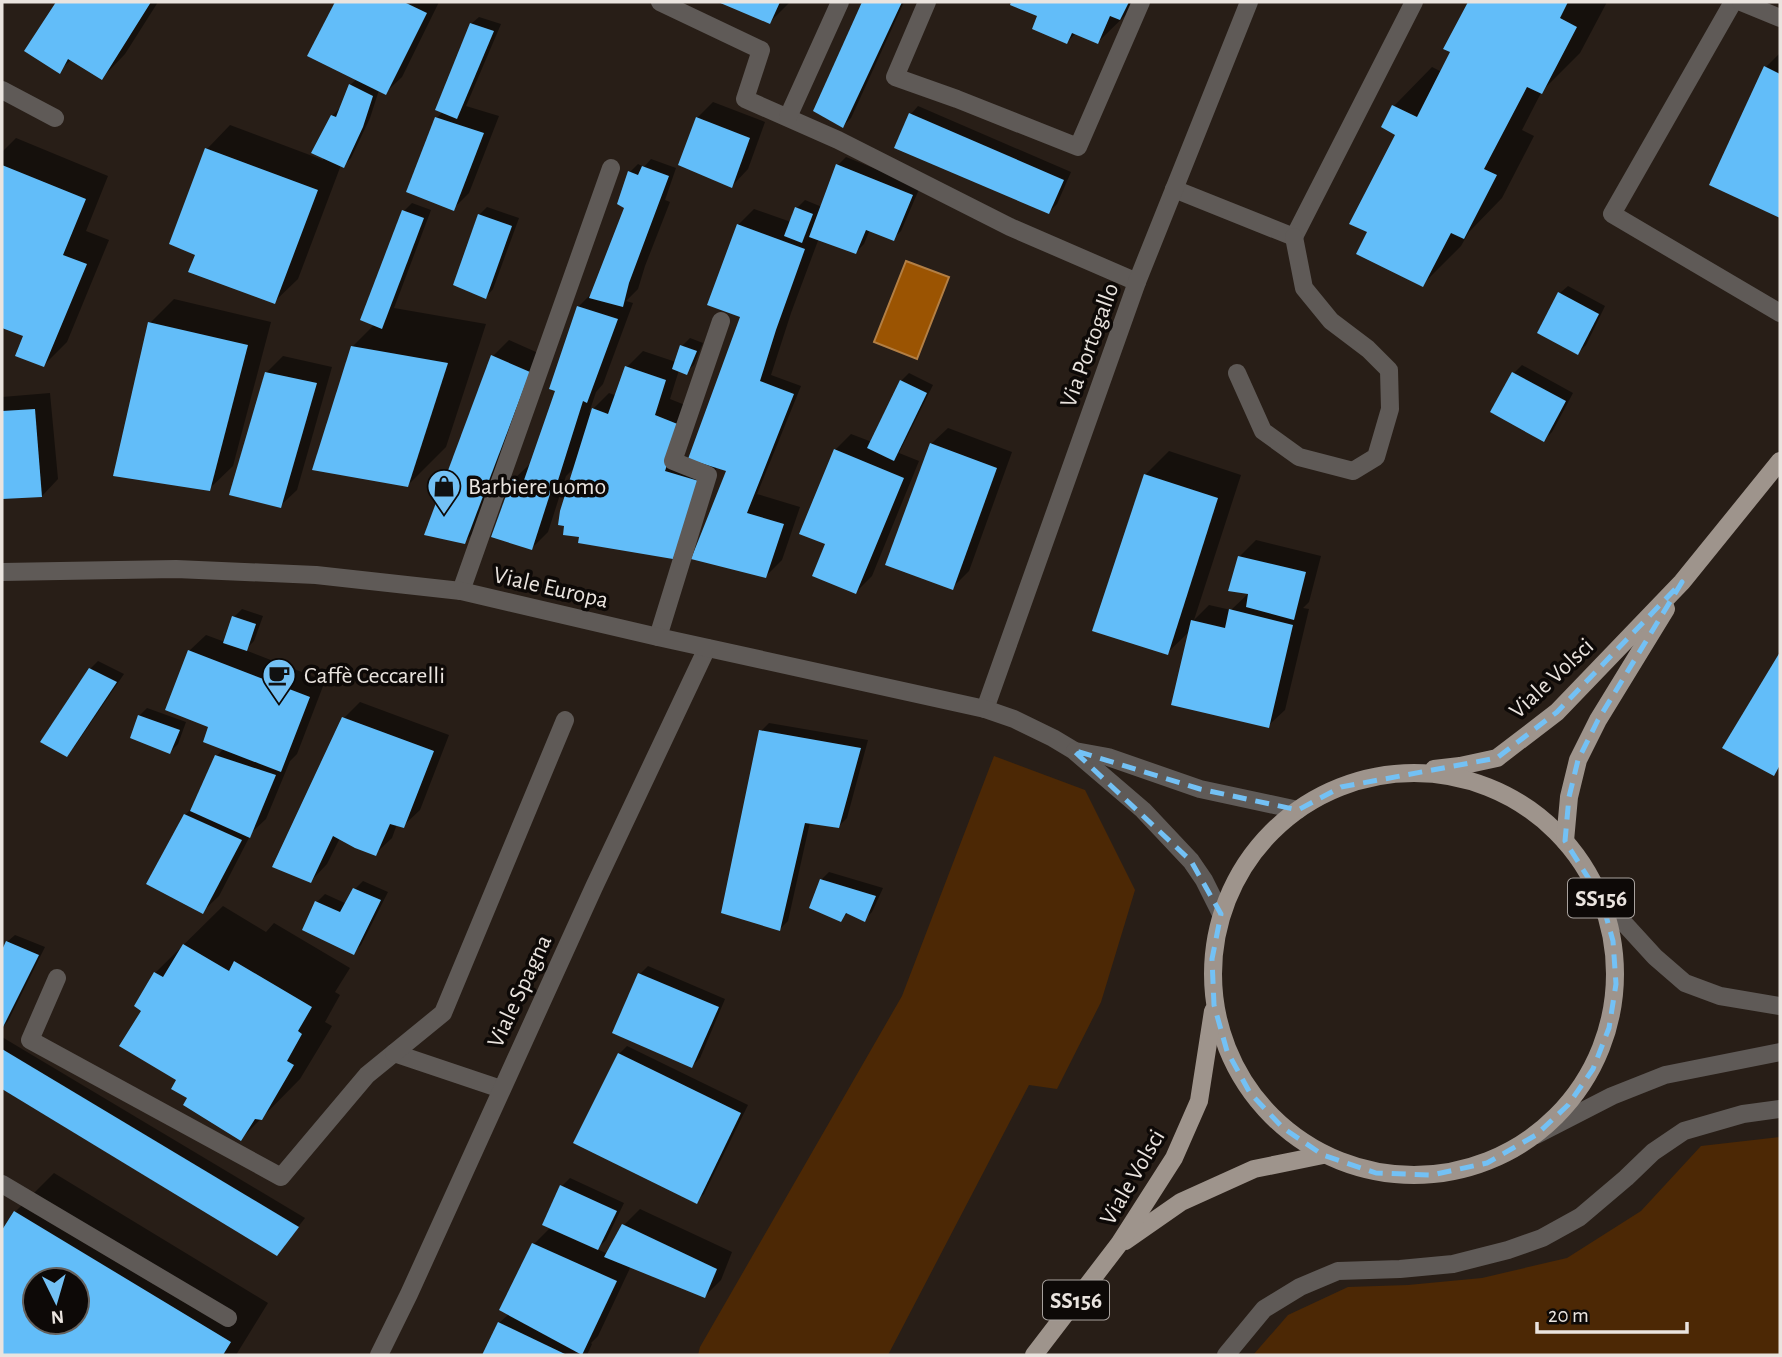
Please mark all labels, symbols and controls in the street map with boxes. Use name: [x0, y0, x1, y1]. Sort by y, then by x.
street label: Via Portogallo: [1056, 280, 1124, 411]
shop icon: Barbiere uomo: [425, 467, 463, 516]
place label: Barbiere uomo: [468, 475, 606, 499]
street label: Viale Europa: [491, 563, 611, 613]
street label: Viale Volsci: [1505, 634, 1598, 723]
cafe icon: Caffè Ceccarelli: [260, 656, 298, 705]
place label: Caffè Ceccarelli: [304, 664, 445, 688]
road number: SS156: [1568, 878, 1634, 917]
street label: Viale Spagna: [483, 931, 556, 1051]
street label: Viale Volsci: [1096, 1126, 1170, 1229]
north arrow: [21, 1266, 91, 1336]
road number: SS156: [1043, 1280, 1109, 1320]
scale bar: [1537, 1290, 1688, 1334]
text: 20 m: [1548, 1305, 1589, 1326]
text: N: [50, 1306, 65, 1326]

